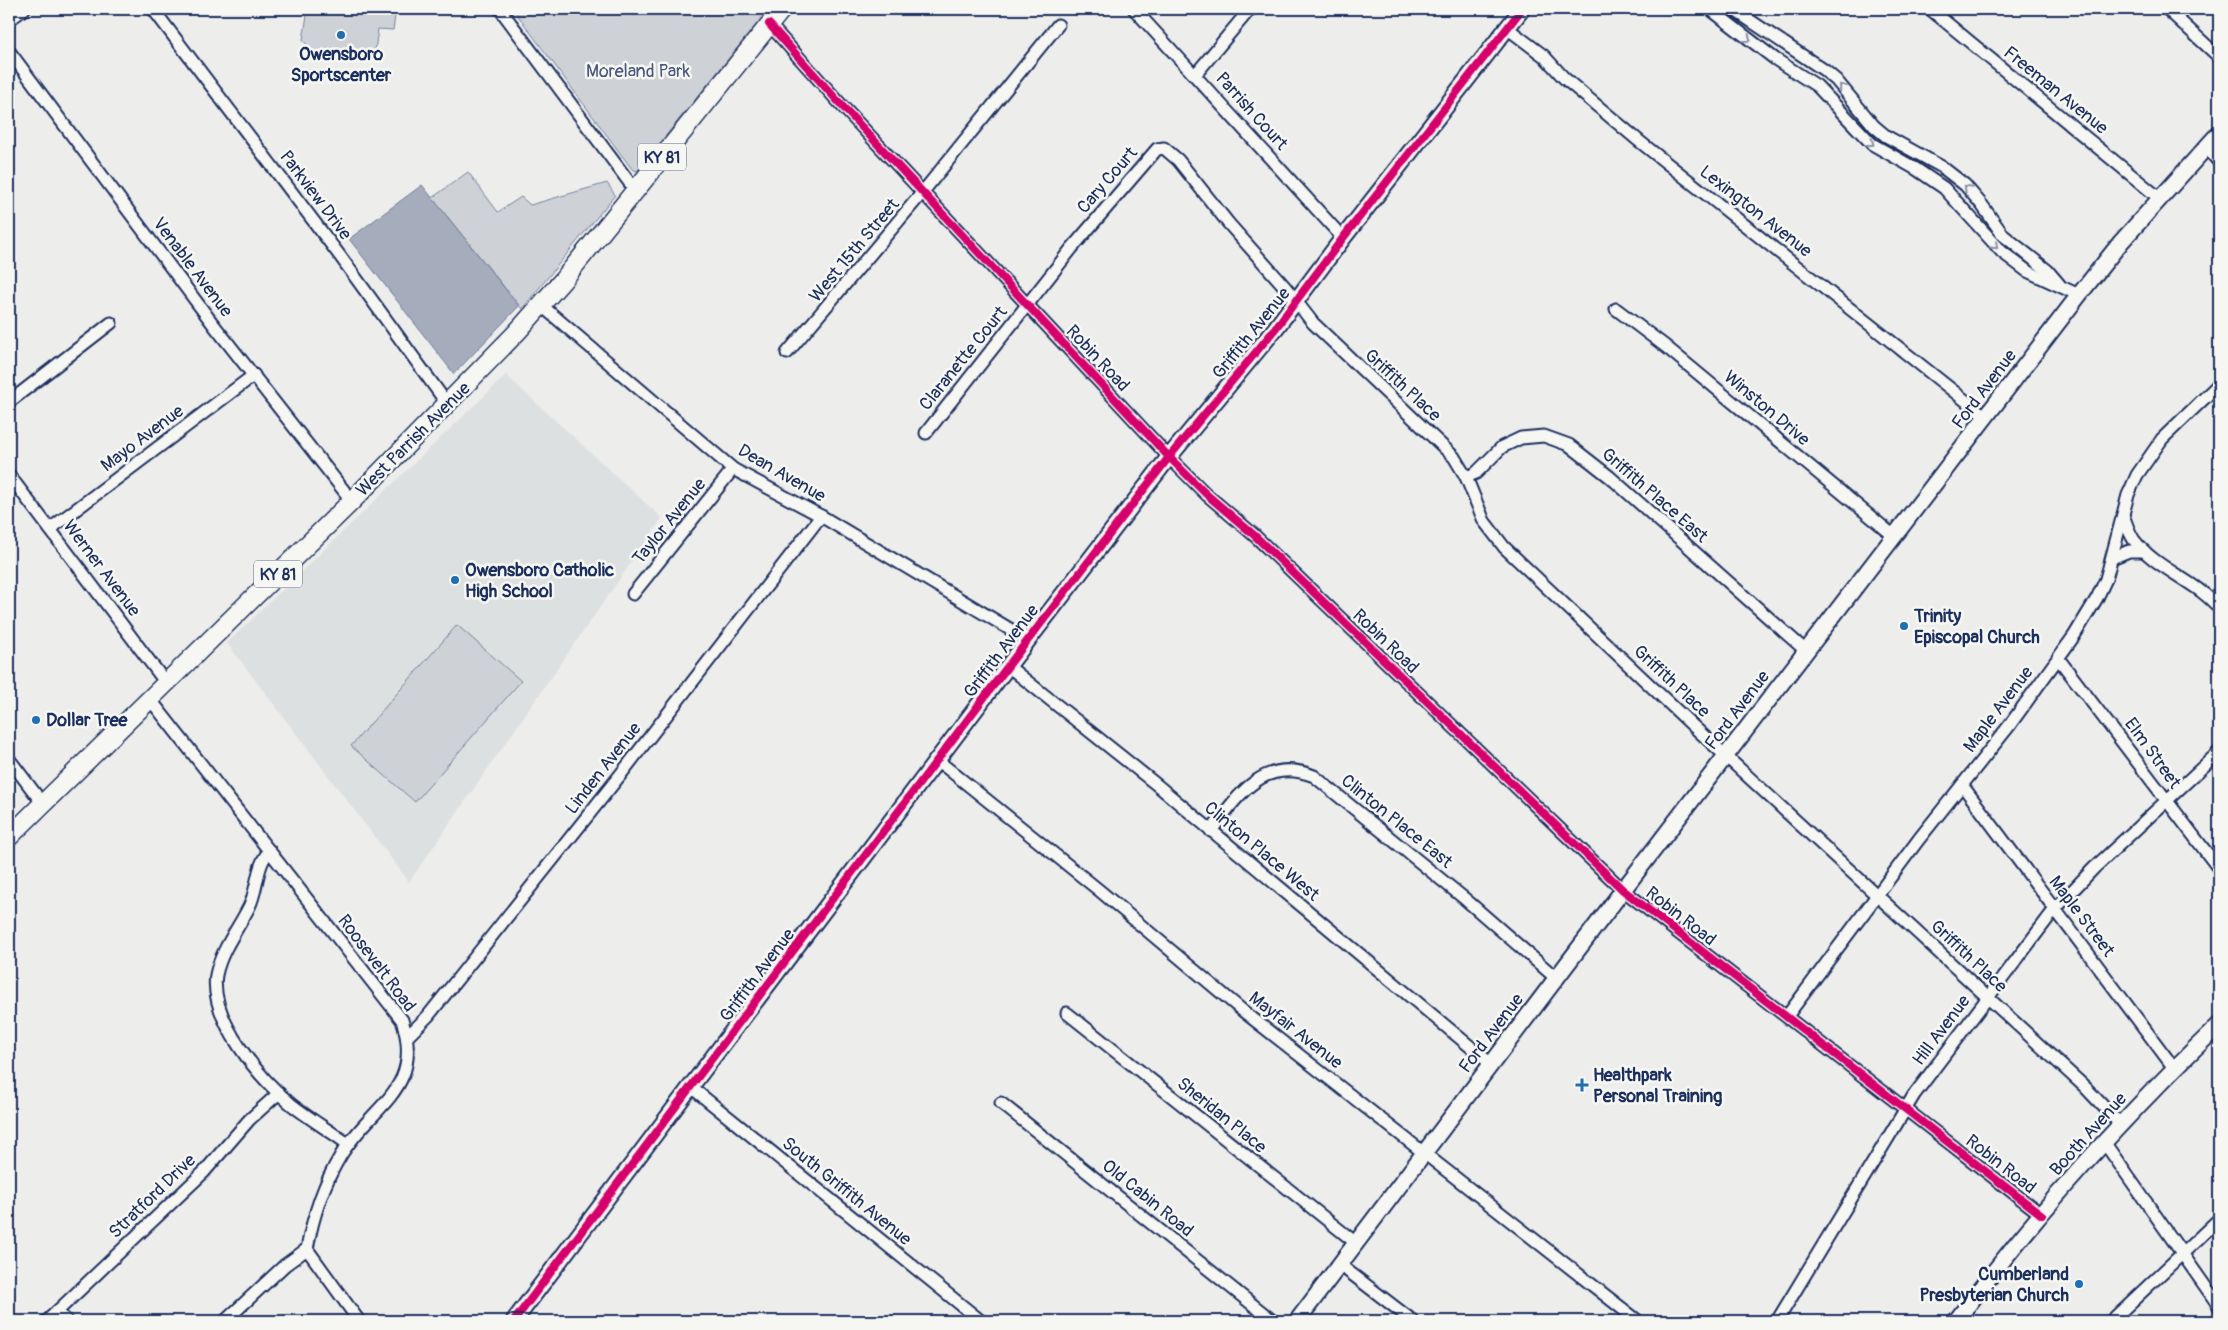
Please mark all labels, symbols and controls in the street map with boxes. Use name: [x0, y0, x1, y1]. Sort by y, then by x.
marker: Owensboro Sportscenter: [335, 29, 347, 41]
one-way arrow: [1742, 33, 1751, 41]
street label: Freeman Avenue: [1999, 41, 2113, 140]
place label: Owensboro Sportscenter: [291, 43, 392, 87]
park label: Moreland Park: [586, 60, 691, 83]
street label: Parrish Court: [1210, 67, 1293, 156]
one-way arrow: [1838, 84, 1847, 93]
one-way arrow: [1865, 137, 1874, 145]
street label: Cary Court: [1072, 142, 1143, 218]
road number: KY 81: [638, 144, 686, 170]
street label: Parkview Drive: [274, 146, 357, 245]
street label: Lexington Avenue: [1695, 160, 1817, 263]
one-way arrow: [1964, 185, 1973, 194]
street label: West 15th Street: [804, 193, 905, 307]
street label: Venable Avenue: [148, 213, 238, 322]
one-way arrow: [1989, 240, 1998, 249]
street label: Griffith Avenue: [1207, 283, 1295, 384]
street label: Claranette Court: [914, 301, 1013, 415]
street label: Robin Road: [1061, 320, 1134, 397]
street label: Griffith Place: [1359, 344, 1446, 427]
street label: Ford Avenue: [1947, 345, 2022, 434]
street label: Winston Drive: [1719, 366, 1815, 451]
street label: West Parrish Avenue: [351, 377, 476, 502]
street label: Mayo Avenue: [96, 400, 188, 477]
street label: Dean Avenue: [734, 439, 830, 508]
street label: Griffith Place East: [1597, 443, 1713, 548]
street label: Taylor Avenue: [628, 473, 711, 569]
street label: Werner Avenue: [58, 515, 146, 621]
place label: Owensboro Catholic High School: [465, 559, 614, 603]
road number: KY 81: [254, 560, 302, 588]
marker: Owensboro Catholic High School: [449, 574, 461, 586]
street label: Griffith Avenue: [959, 600, 1044, 703]
street label: Robin Road: [1348, 604, 1424, 679]
place label: Trinity Episcopal Church: [1913, 605, 2040, 649]
marker: Trinity Episcopal Church: [1898, 620, 1910, 632]
street label: Griffith Place: [1628, 640, 1715, 723]
street label: Maple Avenue: [1958, 661, 2038, 757]
street label: Ford Avenue: [1700, 666, 1775, 755]
place label: Dollar Tree: [46, 709, 129, 732]
street label: Elm Street: [2119, 713, 2187, 794]
marker: Dollar Tree: [30, 714, 42, 726]
street label: Linden Avenue: [560, 718, 646, 819]
street label: Clinton Place East: [1336, 769, 1458, 874]
street label: Clinton Place West: [1199, 797, 1325, 907]
street label: Maple Street: [2044, 871, 2120, 962]
street label: Robin Road: [1641, 882, 1721, 951]
street label: Roosevelt Road: [332, 910, 421, 1017]
street label: Griffith Place: [1925, 915, 2012, 998]
street label: Griffith Avenue: [715, 924, 800, 1027]
street label: Mayfair Avenue: [1244, 987, 1347, 1074]
street label: Ford Avenue: [1454, 989, 1529, 1078]
street label: Hill Avenue: [1907, 990, 1975, 1070]
place label: Healthpark Personal Training: [1593, 1064, 1722, 1108]
street label: Sheridan Place: [1172, 1072, 1271, 1159]
marker: Healthpark Personal Training: [1575, 1078, 1589, 1092]
street label: Booth Avenue: [2045, 1088, 2132, 1181]
street label: Robin Road: [1961, 1130, 2041, 1199]
street label: South Griffith Avenue: [777, 1132, 916, 1251]
street label: Stratford Drive: [104, 1149, 201, 1244]
street label: Old Cabin Road: [1097, 1154, 1198, 1242]
place label: Cumberland Presbyterian Church: [1920, 1263, 2070, 1307]
marker: Cumberland Presbyterian Church: [2073, 1278, 2085, 1290]

